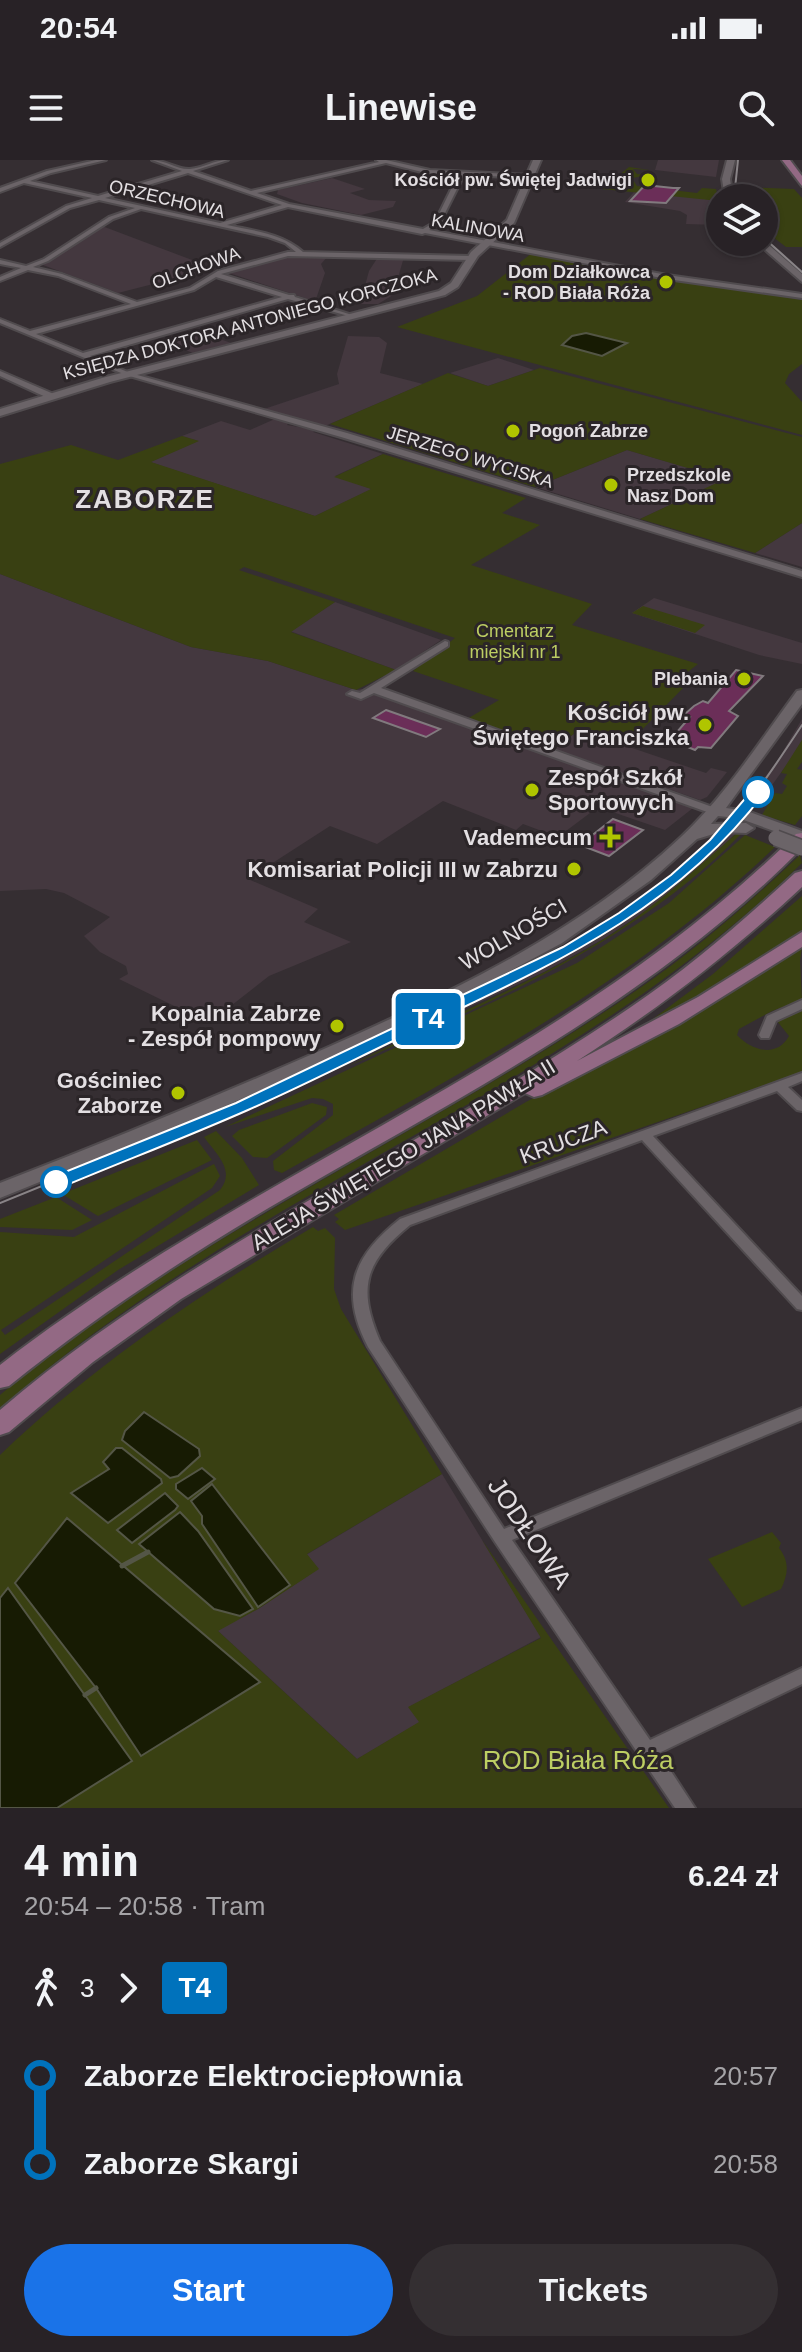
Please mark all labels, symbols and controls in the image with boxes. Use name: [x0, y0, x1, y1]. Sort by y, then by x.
text: 20:54: [40, 11, 117, 44]
icon: menu: [24, 86, 68, 130]
icon: search: [734, 86, 778, 130]
text: Linewise: [325, 87, 477, 128]
place label: Kościół pw. Świętej Jadwigi: [395, 169, 632, 190]
marker: Kościół pw. Świętej Jadwigi: [639, 171, 657, 189]
street label: ORZECHOWA: [107, 176, 227, 222]
map controls: [706, 184, 778, 256]
button: layers: [706, 184, 778, 256]
street label: KALINOWA: [430, 210, 526, 246]
street label: OLCHOWA: [149, 243, 243, 293]
place label: Dom Działkowca - ROD Biała Róża: [503, 262, 651, 303]
street label: KSIĘDZA DOKTORA ANTONIEGO KORCZOKA: [61, 264, 439, 384]
marker: Dom Działkowca - ROD Biała Róża: [657, 273, 675, 291]
place label: Pogoń Zabrze: [529, 421, 648, 441]
street label: JERZEGO WYCISKA: [384, 422, 556, 492]
marker: Pogoń Zabrze: [504, 422, 522, 440]
place label: Przedszkole Nasz Dom: [627, 465, 731, 506]
marker: Przedszkole Nasz Dom: [602, 476, 620, 494]
district label: ZABORZE: [75, 484, 215, 514]
park label: Cmentarz miejski nr 1: [469, 621, 561, 662]
place label: Plebania: [654, 669, 729, 689]
marker: Plebania: [735, 670, 753, 688]
place label: Kościół pw. Świętego Franciszka: [473, 700, 690, 750]
marker: Kościół pw. Świętego Franciszka: [696, 716, 714, 734]
place label: Zespół Szkół Sportowych: [548, 765, 682, 815]
unlabelled marker: [743, 777, 773, 807]
marker: Zespół Szkół Sportowych: [523, 781, 541, 799]
place label: Vademecum: [464, 825, 592, 850]
marker: Vademecum: [599, 826, 621, 848]
place label: Komisariat Policji III w Zabrzu: [247, 857, 558, 882]
marker: Komisariat Policji III w Zabrzu: [565, 860, 583, 878]
street label: WOLNOŚCI: [455, 894, 571, 975]
line badge: T4: [392, 993, 464, 1045]
place label: Kopalnia Zabrze - Zespół pompowy: [128, 1001, 322, 1051]
text: T4: [412, 1003, 444, 1034]
marker: Kopalnia Zabrze - Zespół pompowy: [328, 1017, 346, 1035]
street label: ALEJA ŚWIĘTEGO JANA PAWŁA II: [247, 1054, 560, 1255]
place label: Gościniec Zaborze: [57, 1068, 162, 1118]
marker: Gościniec Zaborze: [169, 1084, 187, 1102]
street label: KRUCZA: [516, 1114, 610, 1169]
unlabelled marker: [41, 1167, 71, 1197]
street label: JODŁOWA: [482, 1472, 578, 1595]
park label: ROD Biała Róża: [483, 1745, 674, 1775]
text: 4 min: [24, 1836, 139, 1885]
text: 6.24 zł: [688, 1859, 778, 1892]
text: 20:54 – 20:58 · Tram: [24, 1891, 265, 1921]
icon: walk: [24, 1966, 68, 2010]
icon: forward: [106, 1966, 150, 2010]
text: T4: [178, 1972, 211, 2003]
text: 3: [80, 1973, 94, 2003]
text: Zaborze Elektrociepłownia: [84, 2059, 462, 2092]
text: 20:57: [713, 2061, 778, 2091]
text: Zaborze Skargi: [84, 2147, 299, 2180]
text: 20:58: [713, 2149, 778, 2179]
button: Start: [24, 2244, 393, 2336]
button: Tickets: [409, 2244, 778, 2336]

